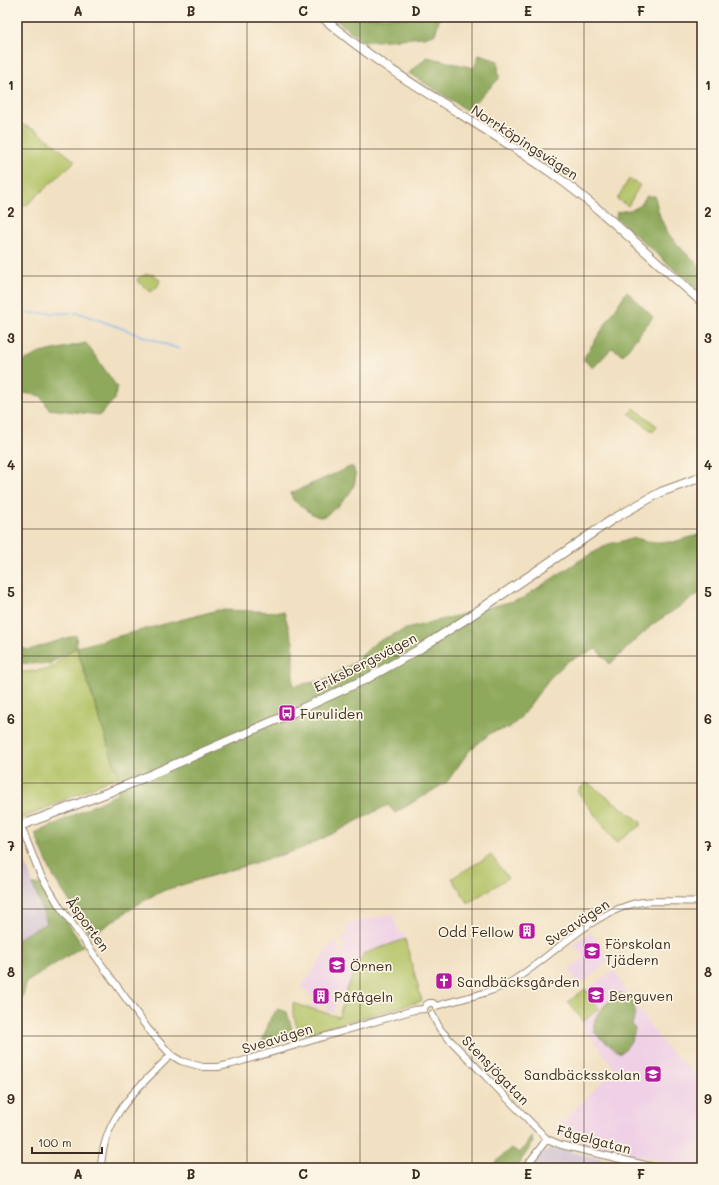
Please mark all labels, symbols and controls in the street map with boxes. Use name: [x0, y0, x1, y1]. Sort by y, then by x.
text: A: [73, 2, 83, 19]
text: B: [187, 2, 196, 19]
text: C: [298, 2, 308, 19]
text: D: [411, 2, 421, 19]
text: E: [524, 2, 532, 19]
text: F: [637, 2, 645, 19]
text: 1: [8, 76, 14, 93]
text: 1: [705, 76, 711, 93]
street label: Norrköpingsvägen: [468, 100, 582, 184]
text: 2: [7, 203, 15, 220]
text: 2: [704, 203, 712, 220]
text: 3: [7, 329, 15, 346]
text: 3: [704, 329, 712, 346]
text: 4: [7, 456, 15, 473]
text: 4: [704, 456, 712, 473]
text: 5: [7, 583, 15, 600]
text: 5: [704, 583, 712, 600]
street label: Eriksbergsvägen: [310, 628, 420, 696]
bus stop icon: Furuliden: [277, 703, 297, 723]
place label: Furuliden: [300, 704, 363, 723]
text: 6: [7, 710, 15, 727]
text: 6: [704, 710, 712, 727]
text: 7: [7, 837, 15, 854]
text: 7: [704, 837, 712, 854]
street label: Åsporten: [62, 893, 114, 955]
street label: Sveavägen: [541, 894, 613, 950]
building icon: Odd Fellow: [517, 921, 537, 941]
place label: Odd Fellow: [438, 922, 514, 941]
place label: Förskolan Tjädern: [605, 934, 671, 969]
school or university icon: Förskolan Tjädern: [582, 941, 602, 961]
school or university icon: Örnen: [327, 955, 347, 975]
place label: Örnen: [350, 956, 392, 975]
text: 8: [7, 963, 15, 980]
text: 8: [704, 963, 712, 980]
church icon: Sandbäcksgården: [434, 971, 454, 991]
place label: Sandbäcksgården: [457, 972, 580, 991]
school or university icon: Berguven: [586, 985, 606, 1005]
building icon: Påfågeln: [311, 986, 331, 1006]
place label: Berguven: [609, 986, 673, 1005]
place label: Påfågeln: [334, 987, 393, 1006]
street label: Sveavägen: [239, 1018, 315, 1058]
street label: Stensjögatan: [458, 1031, 534, 1109]
school or university icon: Sandbäcksskolan: [643, 1064, 663, 1084]
place label: Sandbäcksskolan: [524, 1065, 640, 1084]
text: 9: [7, 1090, 15, 1107]
text: 9: [704, 1090, 712, 1107]
street label: Fågelgatan: [555, 1120, 633, 1158]
scale bar: [32, 1129, 102, 1155]
text: 100 m: [38, 1134, 72, 1150]
text: A: [73, 1165, 83, 1182]
text: B: [187, 1165, 196, 1182]
text: C: [298, 1165, 308, 1182]
text: D: [411, 1165, 421, 1182]
text: E: [524, 1165, 532, 1182]
text: F: [637, 1165, 645, 1182]

